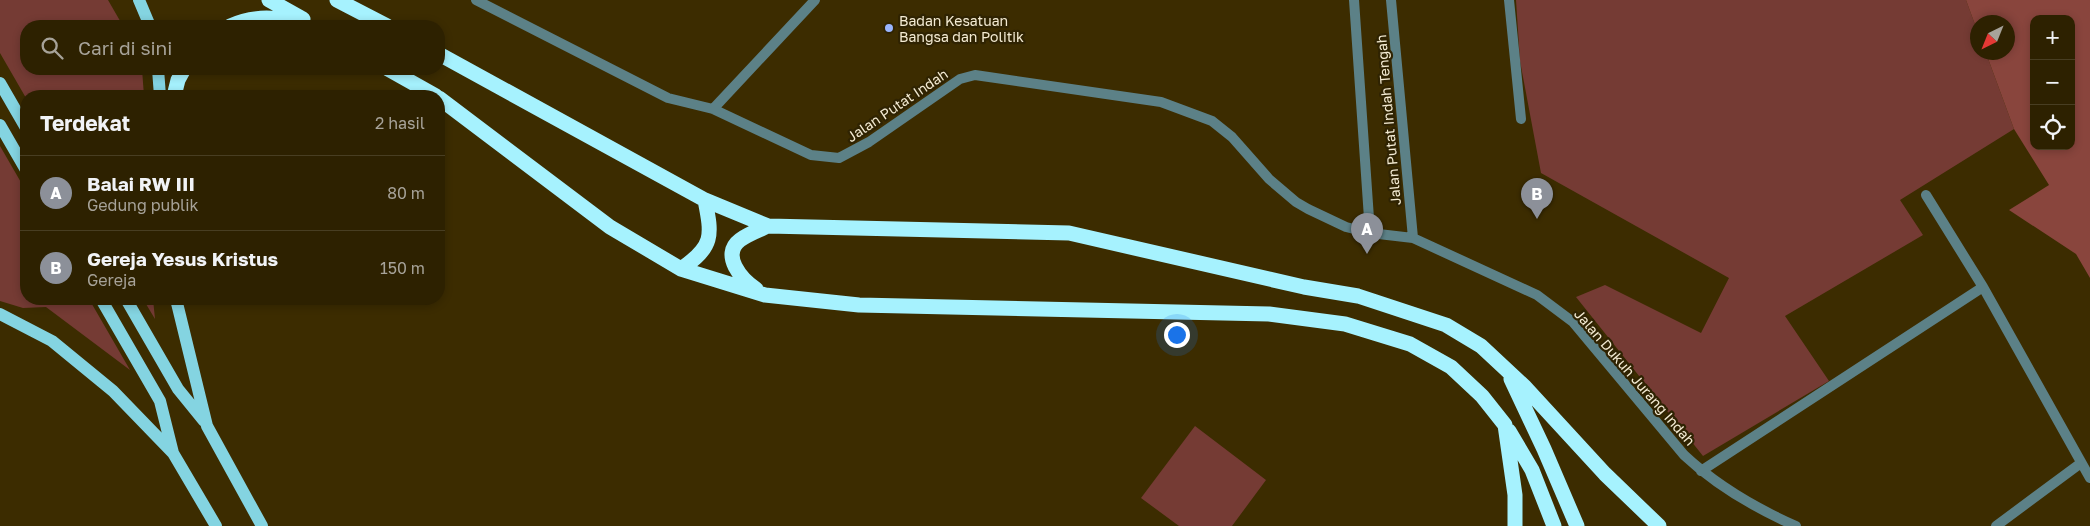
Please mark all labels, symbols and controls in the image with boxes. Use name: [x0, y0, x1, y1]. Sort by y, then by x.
place label: Badan Kesatuan Bangsa dan Politik: [899, 12, 1024, 45]
north arrow: [1970, 15, 2015, 60]
map controls: [2030, 15, 2075, 150]
button: +: [2030, 15, 2075, 60]
search box: [20, 20, 445, 75]
marker: Badan Kesatuan Bangsa dan Politik: [883, 22, 895, 34]
icon: search: [38, 34, 66, 62]
street label: Jalan Putat Indah Tengah: [1372, 34, 1404, 206]
text: Cari di sini: [78, 36, 172, 59]
button: −: [2030, 60, 2075, 105]
street label: Jalan Putat Indah: [843, 65, 951, 145]
button: locate: [2030, 105, 2075, 150]
text: Terdekat: [40, 110, 130, 136]
text: 2 hasil: [375, 113, 425, 133]
text: Balai RW III: [87, 172, 195, 195]
pin: B: [1521, 178, 1553, 219]
text: A: [50, 183, 62, 203]
text: 80 m: [387, 183, 425, 203]
text: Gedung publik: [87, 195, 199, 215]
pin: A: [1351, 213, 1383, 254]
text: Gereja Yesus Kristus: [87, 247, 278, 270]
text: B: [50, 258, 62, 278]
text: 150 m: [380, 258, 425, 278]
text: Gereja: [87, 270, 136, 290]
street label: Jalan Dukuh Jurang Indah: [1571, 305, 1699, 449]
your location: [1164, 322, 1190, 348]

